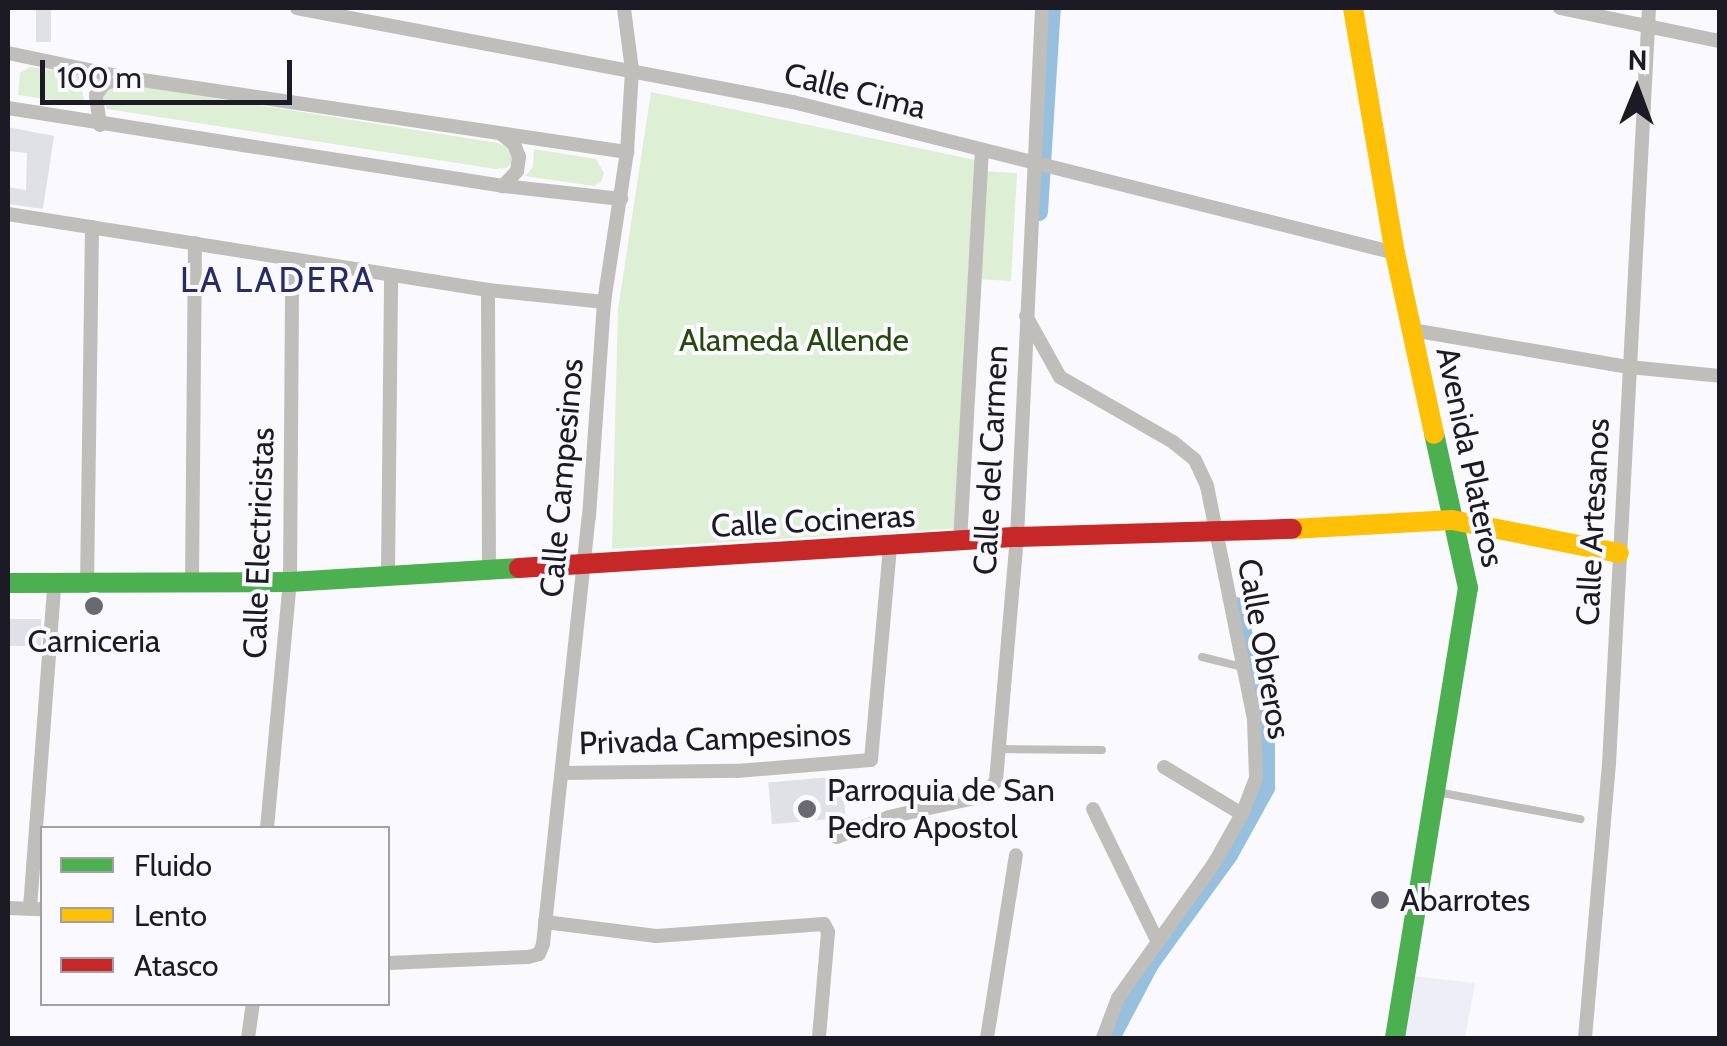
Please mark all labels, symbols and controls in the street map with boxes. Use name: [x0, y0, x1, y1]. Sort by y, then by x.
scale bar: [45, 40, 298, 102]
north arrow: [1587, 40, 1687, 140]
text: N: [1627, 43, 1648, 77]
street label: Calle Cima: [780, 55, 930, 127]
text: 100 m: [57, 59, 142, 96]
district label: LA LADERA: [180, 259, 376, 301]
park label: Alameda Allende: [679, 321, 909, 359]
street label: Calle del Carmen: [966, 344, 1016, 576]
street label: Avenida Plateros: [1428, 344, 1512, 570]
street label: Calle Campesinos: [532, 357, 592, 599]
street label: Calle Artesanos: [1568, 417, 1618, 627]
street label: Calle Electricistas: [236, 427, 282, 659]
street label: Calle Cocineras: [710, 496, 916, 546]
street label: Calle Obreros: [1229, 556, 1299, 742]
marker: Carniceria: [83, 595, 105, 617]
place label: Carniceria: [28, 622, 160, 660]
street label: Privada Campesinos: [578, 715, 852, 763]
place label: Parroquia de San Pedro Apostol: [827, 772, 1055, 847]
marker: Parroquia de San Pedro Apostol: [796, 798, 818, 820]
legend: [40, 826, 390, 1006]
text: Fluido: [134, 847, 212, 884]
place label: Abarrotes: [1400, 881, 1530, 919]
marker: Abarrotes: [1369, 889, 1391, 911]
text: Lento: [134, 897, 207, 934]
text: Atasco: [134, 947, 219, 984]

